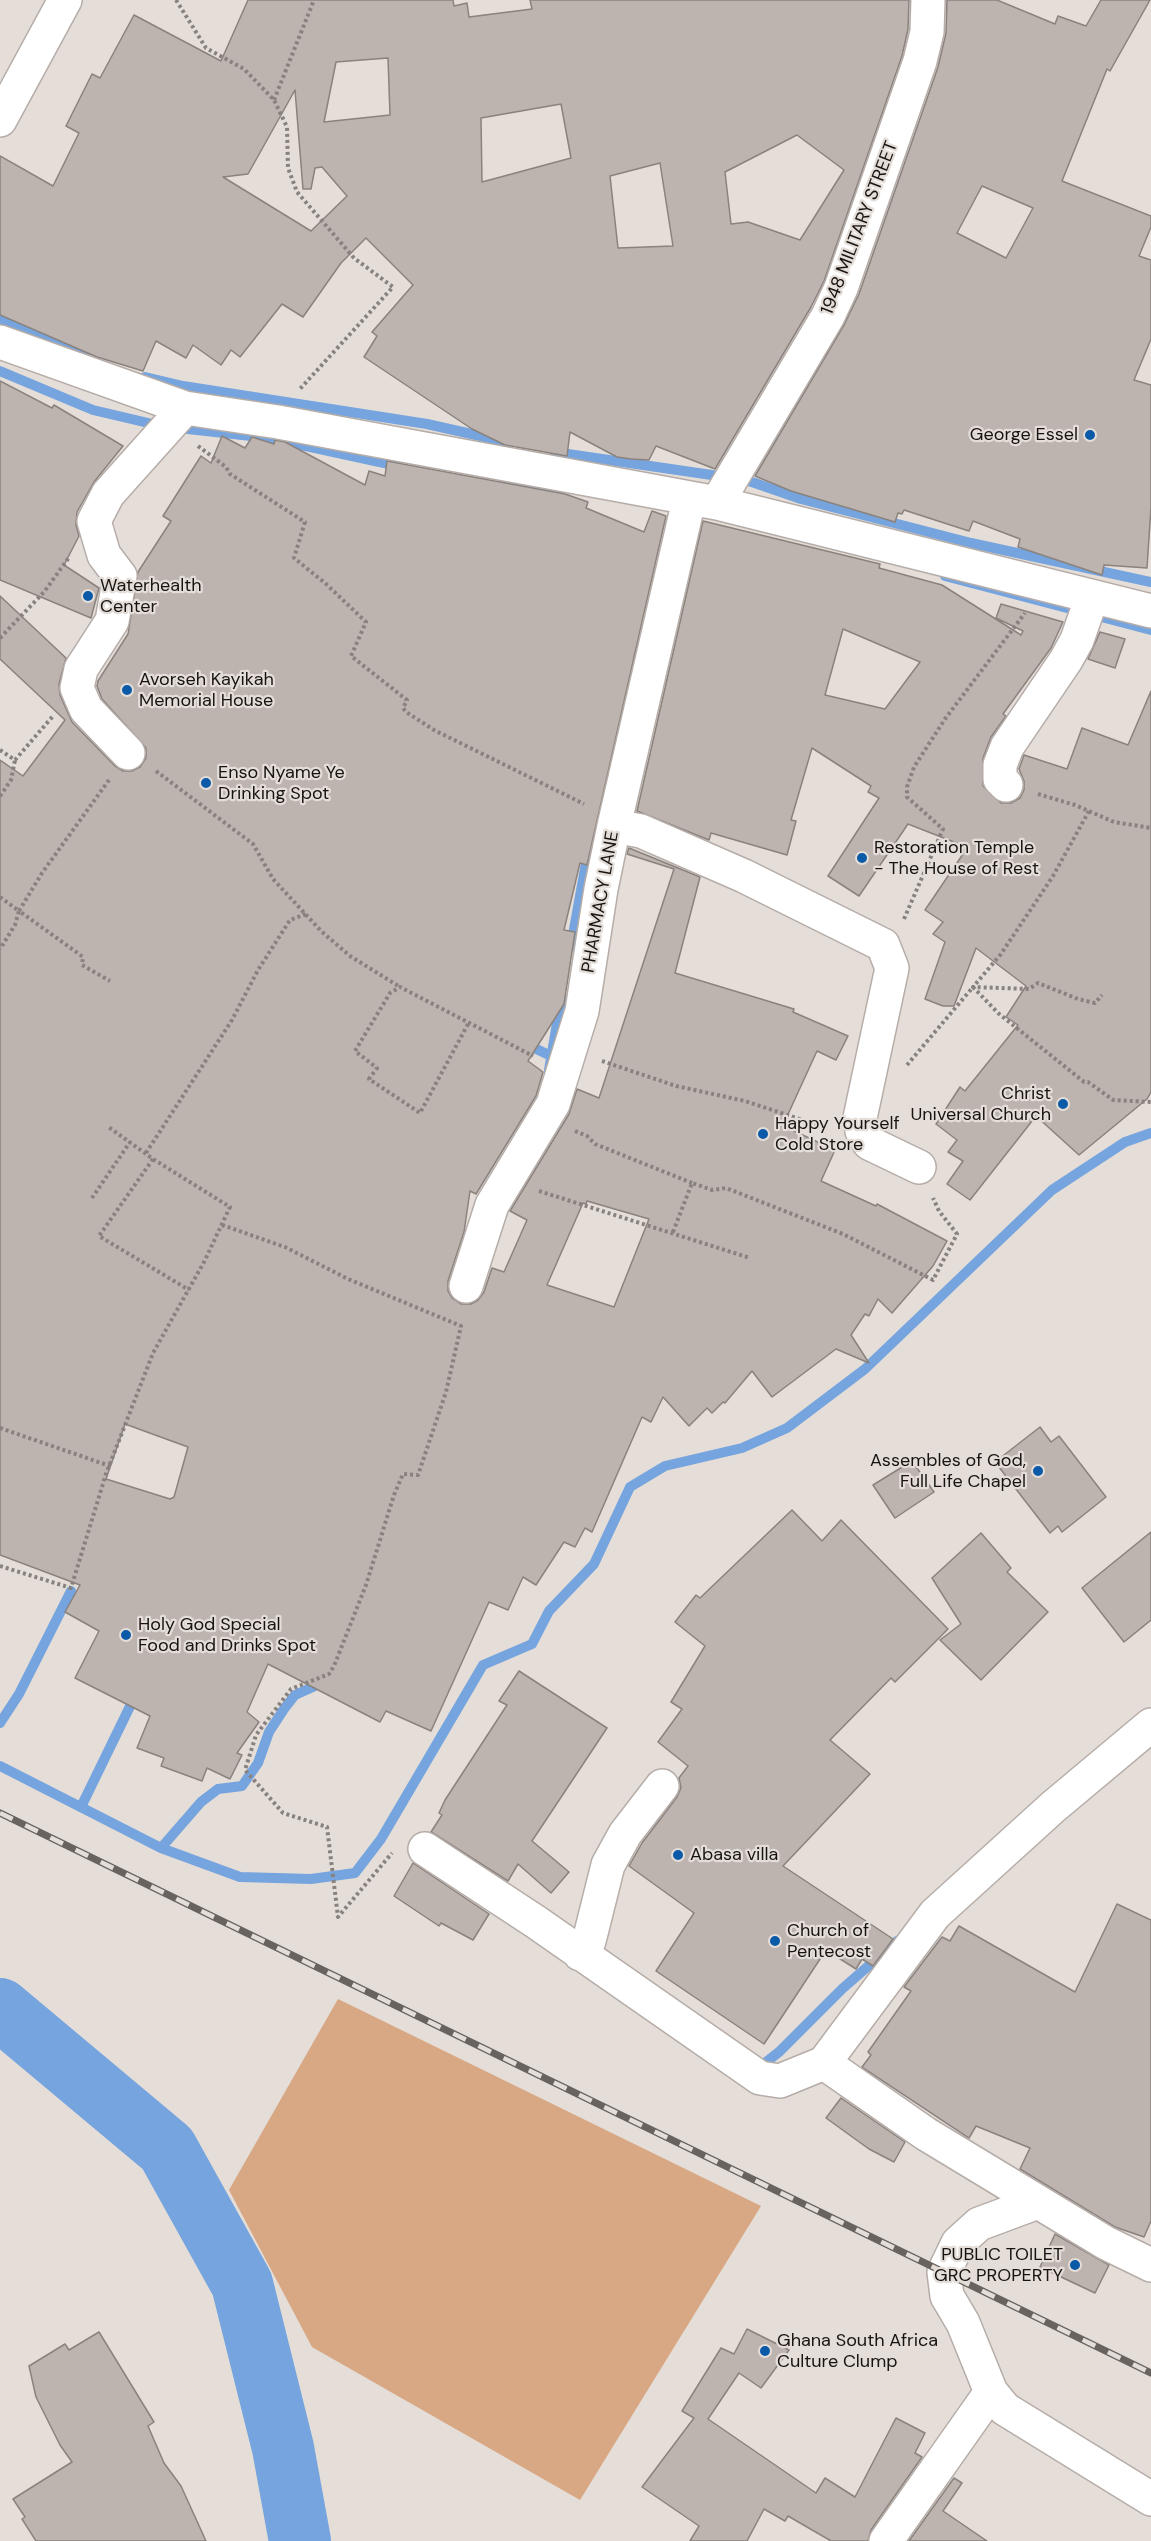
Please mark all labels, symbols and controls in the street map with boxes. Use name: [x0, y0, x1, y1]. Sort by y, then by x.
street label: 1948 MILITARY STREET: [817, 138, 903, 318]
place label: George Essel: [970, 424, 1078, 446]
marker: George Essel: [1083, 428, 1097, 442]
place label: Waterhealth Center: [100, 575, 202, 618]
marker: Waterhealth Center: [81, 589, 95, 603]
place label: Avorseh Kayikah Memorial House: [139, 669, 274, 712]
marker: Avorseh Kayikah Memorial House: [120, 683, 134, 697]
place label: Enso Nyame Ye Drinking Spot: [218, 762, 345, 804]
marker: Enso Nyame Ye Drinking Spot: [199, 776, 213, 790]
street label: PHARMACY LANE: [578, 830, 624, 974]
place label: Restoration Temple - The House of Rest: [874, 837, 1039, 880]
marker: Restoration Temple - The House of Rest: [855, 851, 869, 865]
place label: Christ Universal Church: [910, 1083, 1051, 1126]
marker: Christ Universal Church: [1056, 1097, 1070, 1111]
place label: Happy Yourself Cold Store: [775, 1113, 900, 1156]
marker: Happy Yourself Cold Store: [756, 1127, 770, 1141]
place label: Assembles of God, Full Life Chapel: [870, 1450, 1026, 1492]
marker: Assembles of God, Full Life Chapel: [1031, 1464, 1045, 1478]
place label: Holy God Special Food and Drinks Spot: [138, 1614, 316, 1656]
marker: Holy God Special Food and Drinks Spot: [119, 1628, 133, 1642]
place label: Abasa villa: [690, 1844, 778, 1866]
marker: Abasa villa: [671, 1848, 685, 1862]
place label: Church of Pentecost: [787, 1920, 871, 1962]
marker: Church of Pentecost: [768, 1934, 782, 1948]
place label: PUBLIC TOILET GRC PROPERTY: [934, 2244, 1063, 2286]
marker: PUBLIC TOILET GRC PROPERTY: [1068, 2258, 1082, 2272]
place label: Ghana South Africa Culture Clump: [777, 2330, 938, 2372]
marker: Ghana South Africa Culture Clump: [758, 2344, 772, 2358]

